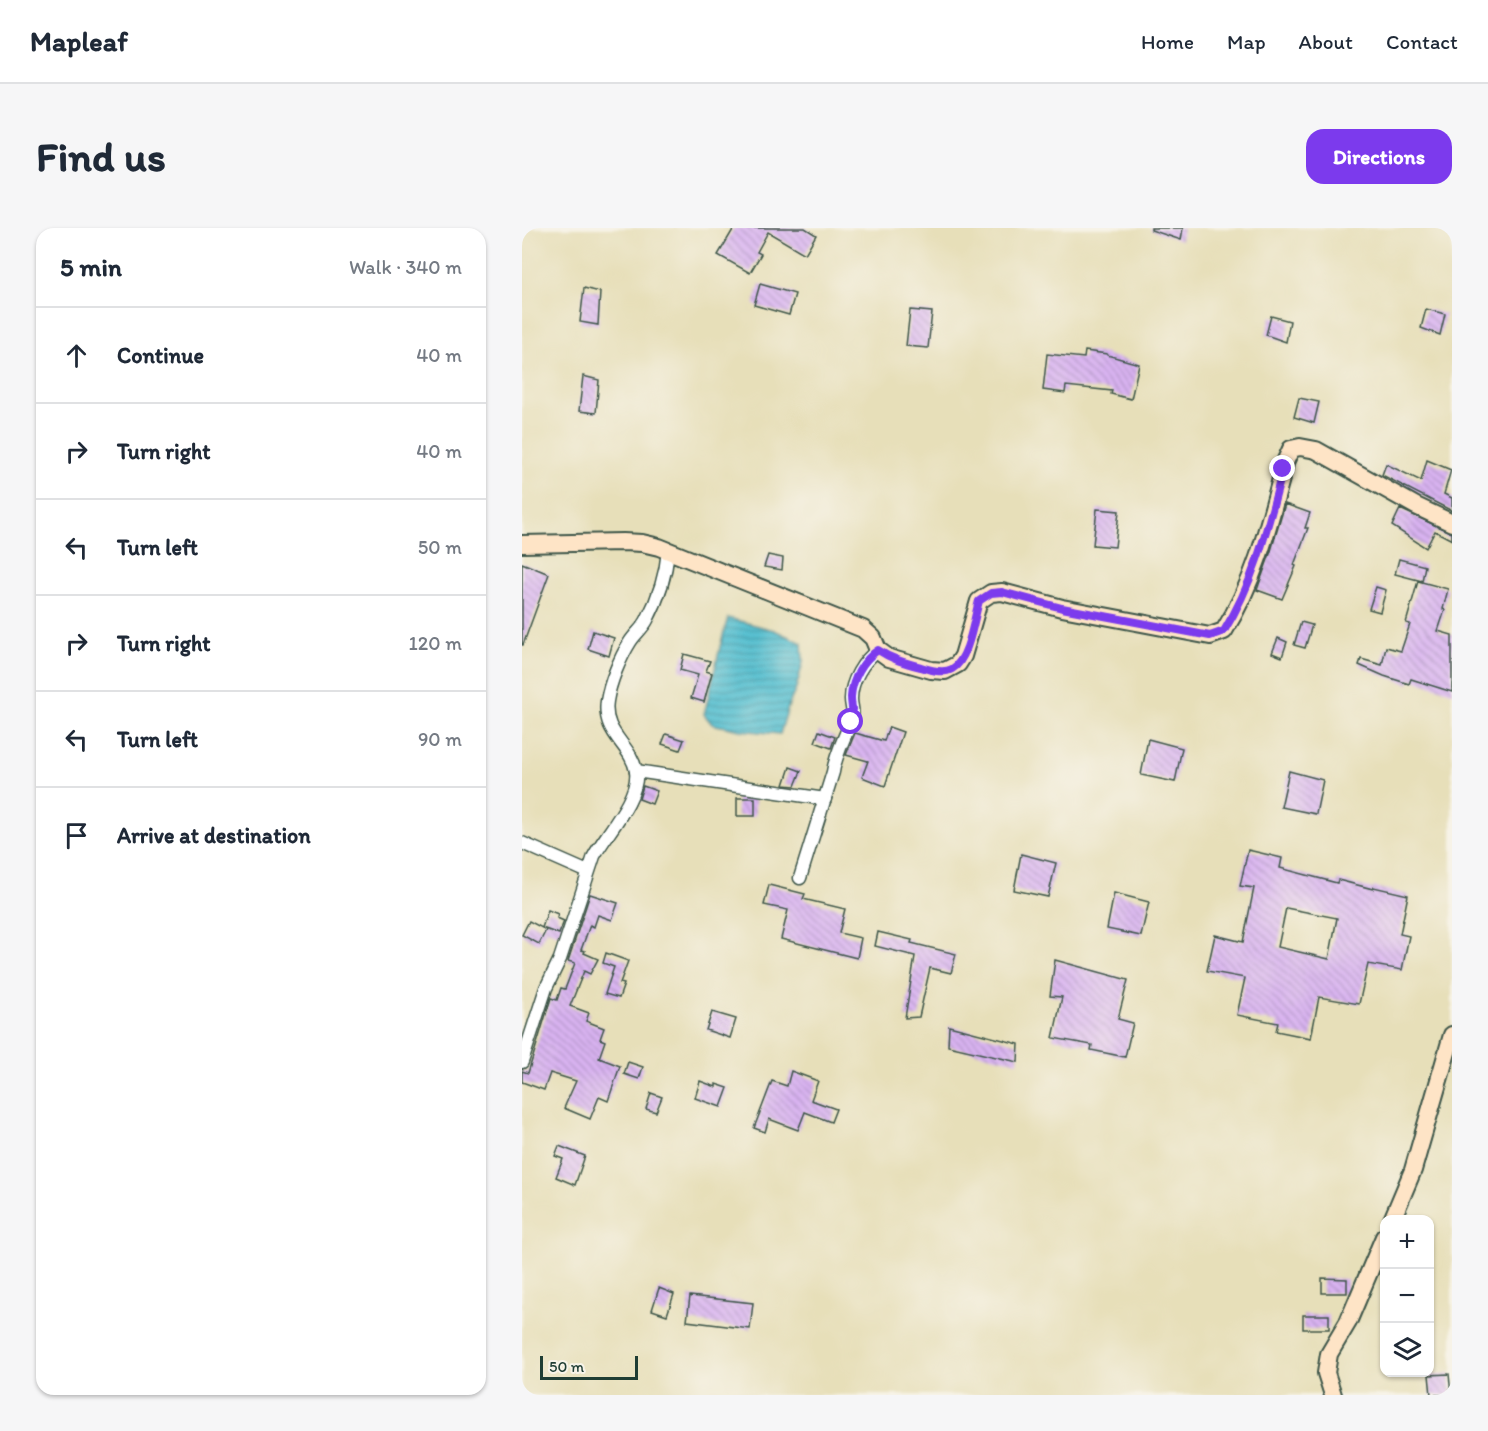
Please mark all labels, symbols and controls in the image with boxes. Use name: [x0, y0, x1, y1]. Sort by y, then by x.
text: Mapleaf: [30, 24, 128, 58]
text: Home: [1141, 29, 1194, 54]
text: Map: [1227, 29, 1266, 54]
text: About: [1299, 29, 1353, 54]
text: Contact: [1386, 29, 1458, 54]
button: Directions: [1306, 129, 1452, 184]
text: Find us: [36, 131, 166, 182]
text: 5 min: [60, 251, 122, 283]
text: Walk · 340 m: [349, 255, 462, 279]
icon: ahead: [60, 339, 93, 372]
text: Continue: [117, 342, 204, 369]
text: 40 m: [416, 343, 462, 367]
icon: right: [60, 435, 93, 468]
text: Turn right: [117, 438, 211, 465]
text: 40 m: [416, 439, 462, 463]
route end: [1269, 455, 1295, 481]
icon: left: [60, 531, 93, 564]
text: Turn left: [117, 534, 198, 561]
text: 50 m: [418, 535, 462, 559]
icon: right: [60, 627, 93, 660]
text: Turn right: [117, 630, 211, 657]
text: 120 m: [409, 631, 462, 655]
route start: [837, 708, 863, 734]
icon: left: [60, 723, 93, 756]
text: Turn left: [117, 726, 198, 753]
text: 90 m: [418, 727, 462, 751]
icon: arrive: [60, 819, 93, 852]
text: Arrive at destination: [117, 822, 311, 849]
map controls: [1380, 1215, 1434, 1377]
button: +: [1380, 1215, 1434, 1269]
button: −: [1380, 1269, 1434, 1323]
button: layers: [1380, 1323, 1434, 1377]
scale bar: [540, 1353, 638, 1380]
text: 50 m: [549, 1357, 584, 1376]

